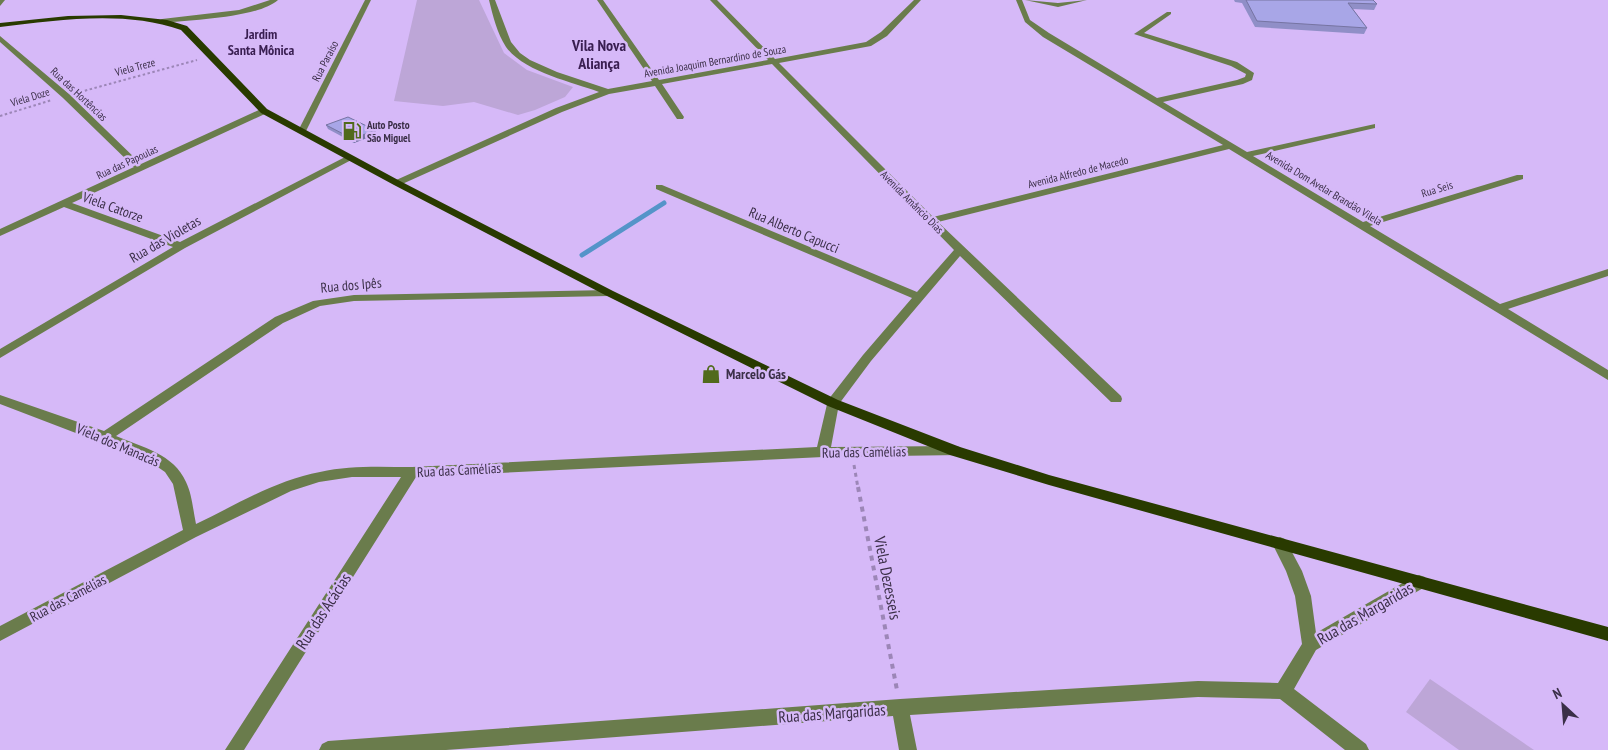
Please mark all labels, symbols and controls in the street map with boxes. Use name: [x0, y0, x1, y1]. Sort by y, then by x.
district label: Jardim Santa Mônica: [228, 25, 295, 59]
district label: Vila Nova Aliança: [571, 35, 626, 73]
street label: Rua Paraíso: [309, 38, 341, 84]
street label: Avenida Joaquim Bernardino de Souza: [643, 42, 787, 80]
street label: Viela Treze: [112, 55, 157, 79]
street label: Rua das Hortências: [48, 64, 111, 124]
street label: Viela Doze: [8, 84, 52, 110]
place label: Auto Posto São Miguel: [366, 118, 411, 145]
fuel station icon: Auto Posto São Miguel: [341, 120, 363, 142]
street label: Rua das Papoulas: [94, 142, 160, 182]
street label: Avenida Dom Avelar Brandão Vilela: [1263, 148, 1385, 228]
street label: Avenida Alfredo de Macedo: [1026, 153, 1130, 191]
street label: Avenida Amâncio Dias: [878, 168, 947, 237]
street label: Rua Seis: [1420, 178, 1455, 200]
street label: Viela Catorze: [79, 187, 146, 226]
street label: Rua Alberto Capucci: [746, 203, 842, 257]
street label: Rua das Violetas: [126, 211, 204, 267]
street label: Rua dos Ipês: [320, 273, 382, 297]
shop icon: Marcelo Gás: [700, 363, 722, 385]
place label: Marcelo Gás: [726, 365, 786, 383]
street label: Viela dos Manacás: [73, 419, 163, 471]
street label: Rua das Camélias: [822, 442, 906, 462]
street label: Rua das Camélias: [417, 459, 502, 481]
street label: Viela Dezesseis: [870, 534, 906, 621]
street label: Rua das Acácias: [291, 569, 355, 653]
street label: Rua das Camélias: [27, 570, 110, 626]
street label: Rua das Margaridas: [1313, 577, 1417, 649]
north arrow: [1538, 680, 1588, 730]
text: N: [1550, 684, 1565, 703]
street label: Rua das Margaridas: [778, 699, 886, 727]

